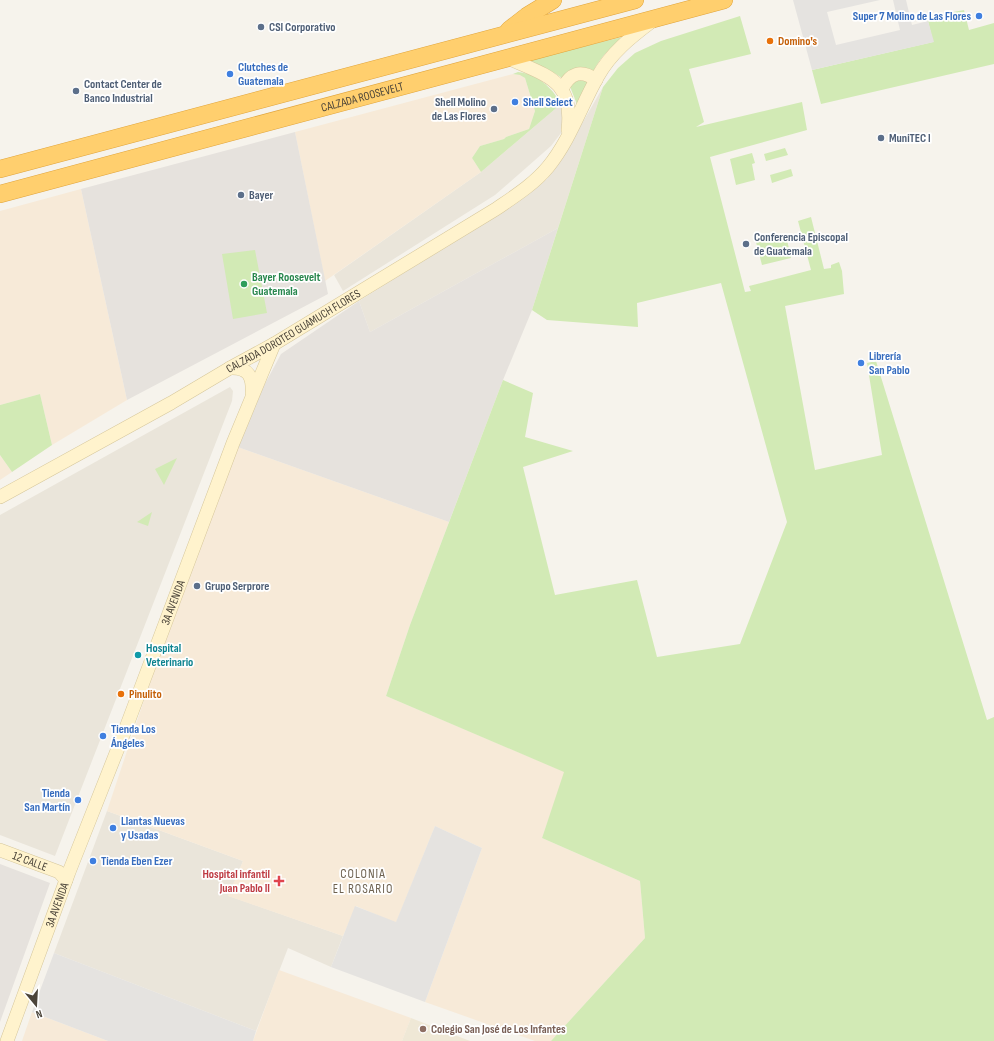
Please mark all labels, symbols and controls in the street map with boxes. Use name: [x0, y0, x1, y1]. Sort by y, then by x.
place label: Super 7 Molino de Las Flores: [853, 9, 971, 24]
marker: Super 7 Molino de Las Flores: [974, 11, 984, 21]
place label: CSI Corporativo: [269, 20, 336, 35]
marker: CSI Corporativo: [256, 22, 266, 32]
place label: Domino's: [778, 34, 818, 49]
marker: Domino's: [765, 36, 775, 46]
place label: Clutches de Guatemala: [238, 60, 288, 89]
marker: Clutches de Guatemala: [225, 69, 235, 79]
place label: Contact Center de Banco Industrial: [84, 77, 162, 106]
street label: CALZADA ROOSEVELT: [319, 79, 405, 115]
marker: Contact Center de Banco Industrial: [71, 86, 81, 96]
place label: Shell Molino de Las Flores: [432, 95, 486, 124]
place label: Shell Select: [523, 95, 573, 110]
marker: Shell Select: [510, 97, 520, 107]
marker: Shell Molino de Las Flores: [489, 104, 499, 114]
place label: MuniTEC I: [889, 131, 931, 146]
marker: MuniTEC I: [876, 133, 886, 143]
place label: Bayer: [249, 188, 274, 203]
marker: Bayer: [236, 190, 246, 200]
place label: Conferencia Episcopal de Guatemala: [754, 230, 848, 259]
marker: Conferencia Episcopal de Guatemala: [741, 239, 751, 249]
place label: Bayer Roosevelt Guatemala: [252, 270, 321, 299]
marker: Bayer Roosevelt Guatemala: [239, 279, 249, 289]
street label: CALZADA DOROTEO GUAMUCH FLORES: [223, 286, 363, 376]
place label: Librería San Pablo: [869, 349, 910, 378]
marker: Librería San Pablo: [856, 358, 866, 368]
street label: 3A AVENIDA: [158, 577, 189, 627]
place label: Grupo Serprore: [205, 579, 270, 594]
marker: Grupo Serprore: [192, 581, 202, 591]
place label: Hospital Veterinario: [146, 641, 193, 670]
marker: Hospital Veterinario: [133, 650, 143, 660]
place label: Pinulito: [129, 687, 162, 702]
marker: Pinulito: [116, 689, 126, 699]
place label: Tienda Los Ángeles: [110, 722, 156, 751]
marker: Tienda Los Ángeles: [98, 731, 108, 741]
place label: Tienda San Martín: [24, 786, 70, 815]
marker: Tienda San Martín: [73, 795, 83, 805]
place label: Llantas Nuevas y Usadas: [121, 814, 185, 843]
marker: Llantas Nuevas y Usadas: [108, 823, 118, 833]
street label: 12 CALLE: [10, 848, 50, 875]
place label: Tienda Eben Ezer: [101, 854, 173, 869]
marker: Tienda Eben Ezer: [88, 856, 98, 866]
district label: COLONIA EL ROSARIO: [333, 866, 393, 897]
place label: Hospital infantil Juan Pablo II: [202, 867, 270, 896]
marker: Hospital infantil Juan Pablo II: [273, 875, 285, 887]
street label: 3A AVENIDA: [42, 880, 72, 929]
north arrow: [16, 985, 56, 1025]
text: N: [34, 1007, 44, 1021]
place label: Colegio San José de Los Infantes: [431, 1022, 566, 1037]
marker: Colegio San José de Los Infantes: [418, 1024, 428, 1034]

